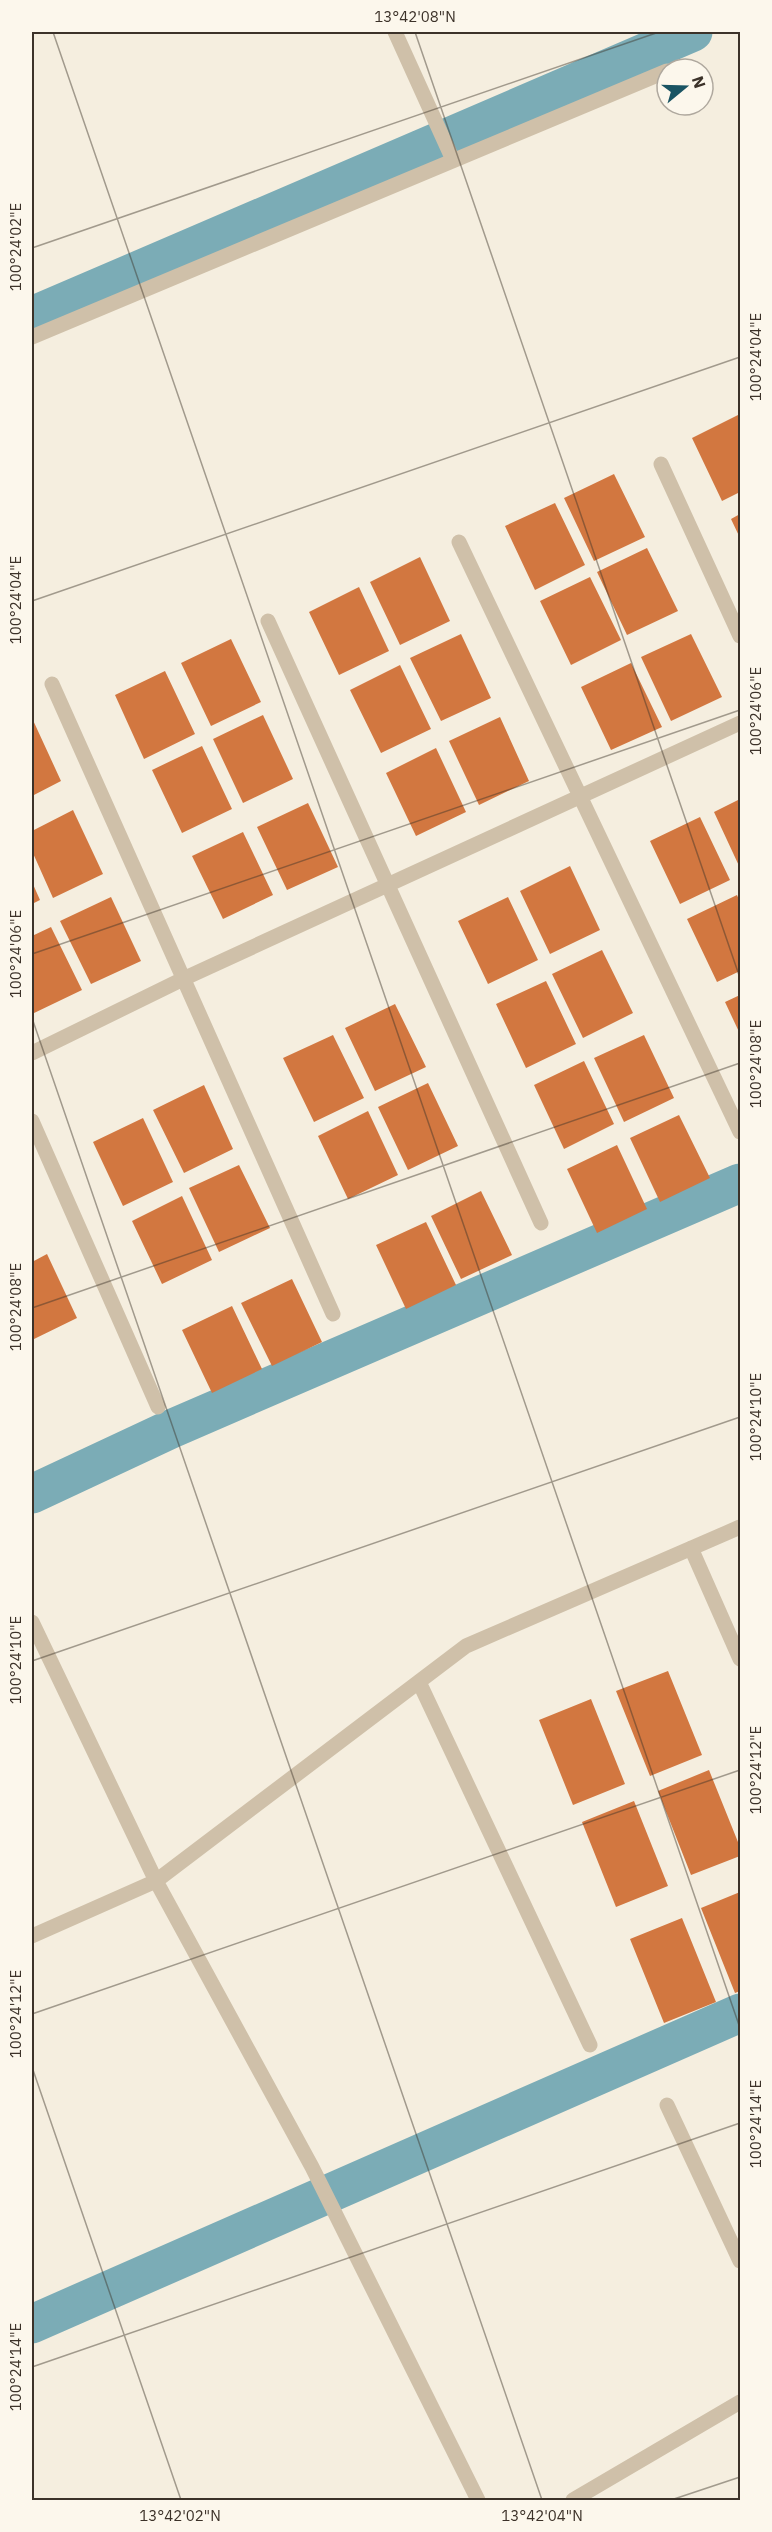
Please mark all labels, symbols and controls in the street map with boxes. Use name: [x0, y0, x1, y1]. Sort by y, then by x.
text: 13°42'08"N: [374, 7, 456, 26]
north arrow: [655, 57, 715, 117]
text: N: [688, 73, 711, 91]
text: 100°24'02"E: [6, 203, 25, 291]
text: 100°24'04"E: [746, 313, 765, 401]
text: 100°24'04"E: [6, 556, 25, 644]
text: 100°24'06"E: [746, 667, 765, 755]
text: 100°24'06"E: [6, 910, 25, 998]
text: 100°24'08"E: [746, 1020, 765, 1108]
text: 100°24'08"E: [6, 1263, 25, 1351]
text: 100°24'10"E: [746, 1373, 765, 1461]
text: 100°24'10"E: [6, 1616, 25, 1704]
text: 100°24'12"E: [746, 1726, 765, 1814]
text: 100°24'12"E: [6, 1970, 25, 2058]
text: 100°24'14"E: [746, 2080, 765, 2168]
text: 100°24'14"E: [6, 2323, 25, 2411]
text: 13°42'02"N: [139, 2506, 221, 2525]
text: 13°42'04"N: [501, 2506, 583, 2525]

